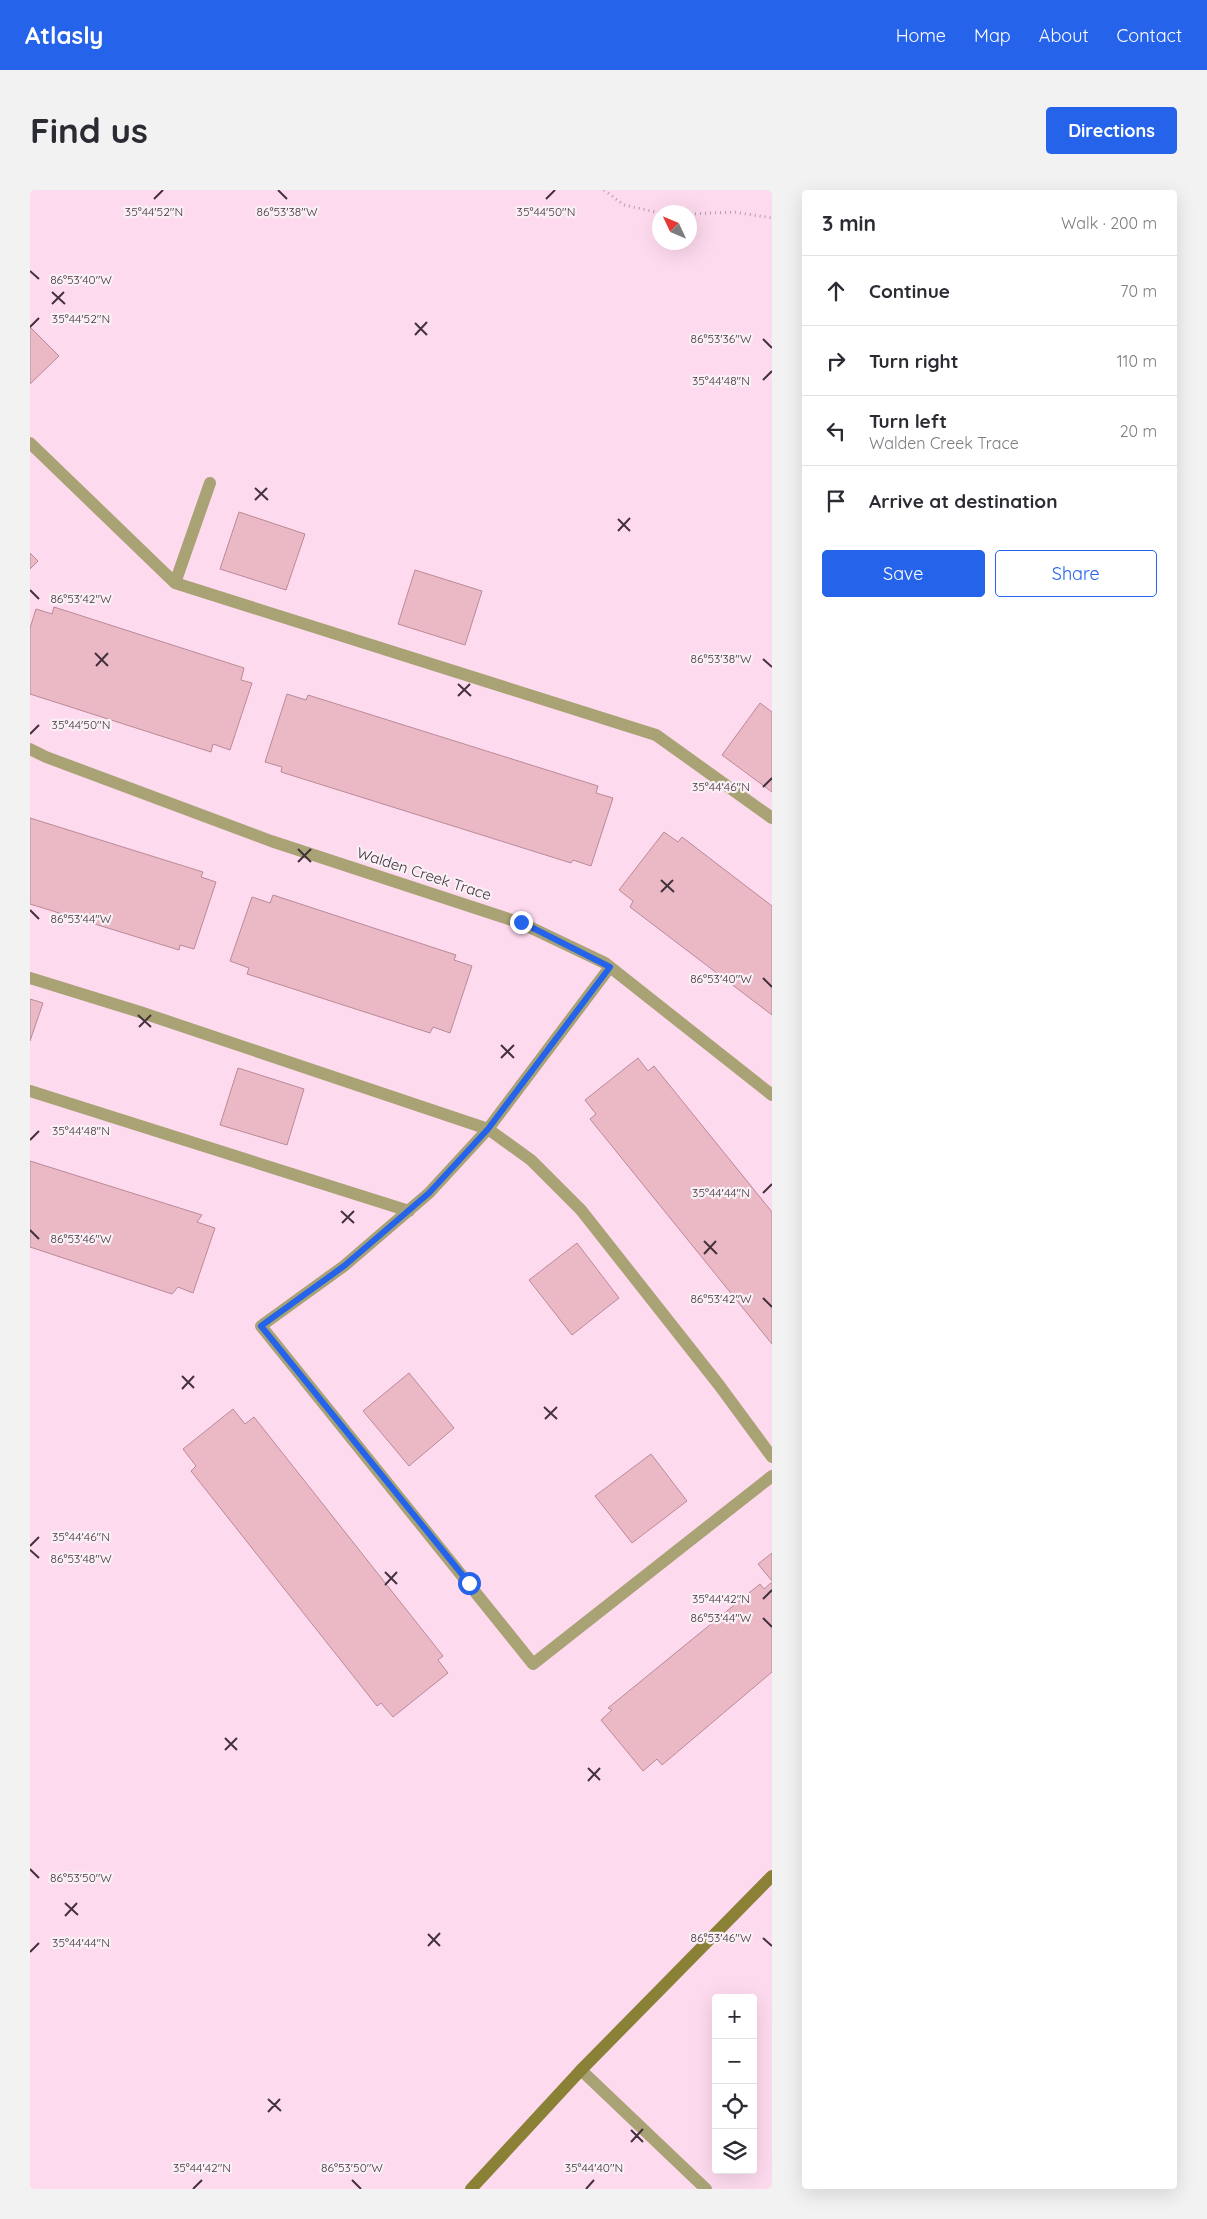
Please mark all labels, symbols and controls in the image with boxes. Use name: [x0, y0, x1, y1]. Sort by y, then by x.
text: Atlasly: [25, 20, 103, 50]
text: Home: [896, 24, 946, 47]
text: Map: [974, 24, 1011, 47]
text: About: [1039, 24, 1089, 47]
text: Contact: [1117, 24, 1182, 47]
button: Directions: [1046, 107, 1177, 154]
text: Find us: [30, 108, 148, 152]
text: 35°44'52"N: [125, 204, 183, 219]
text: 86°53'38"W: [256, 204, 318, 219]
text: 35°44'50"N: [517, 204, 575, 219]
north arrow: [652, 205, 697, 250]
text: 3 min: [822, 210, 876, 236]
text: Walk · 200 m: [1061, 213, 1157, 233]
text: 86°53'40"W: [50, 272, 112, 287]
icon: ahead: [822, 277, 850, 305]
text: Continue: [869, 279, 950, 303]
text: 70 m: [1120, 281, 1157, 301]
text: 35°44'52"N: [52, 311, 110, 326]
text: 86°53'36"W: [691, 331, 752, 346]
icon: right: [822, 347, 850, 375]
text: Turn right: [869, 349, 958, 373]
text: 110 m: [1117, 351, 1157, 371]
text: 35°44'48"N: [692, 373, 750, 388]
text: Turn left: [869, 409, 947, 433]
icon: left: [822, 417, 850, 445]
text: 20 m: [1120, 421, 1157, 441]
text: Walden Creek Trace: [869, 433, 1019, 453]
icon: arrive: [822, 487, 850, 515]
text: Arrive at destination: [869, 489, 1058, 513]
button: Save: [822, 550, 985, 597]
button: Share: [995, 550, 1157, 597]
text: 86°53'42"W: [50, 591, 112, 606]
text: 86°53'38"W: [690, 651, 752, 666]
text: 35°44'50"N: [52, 717, 110, 732]
text: 35°44'46"N: [692, 779, 750, 794]
street label: Walden Creek Trace: [354, 843, 494, 904]
text: 86°53'44"W: [51, 911, 112, 926]
route end: [510, 911, 533, 934]
text: 86°53'40"W: [690, 971, 752, 986]
text: 35°44'48"N: [52, 1123, 110, 1138]
text: 35°44'44"N: [692, 1185, 750, 1200]
text: 86°53'46"W: [50, 1231, 112, 1246]
text: 86°53'42"W: [690, 1291, 752, 1306]
text: 35°44'46"N: [52, 1529, 110, 1544]
text: 86°53'48"W: [50, 1551, 112, 1566]
route start: [458, 1572, 481, 1595]
text: 35°44'42"N: [692, 1591, 750, 1606]
text: 86°53'44"W: [691, 1610, 752, 1625]
text: 86°53'50"W: [50, 1870, 112, 1885]
text: 86°53'46"W: [690, 1930, 752, 1945]
text: 35°44'44"N: [52, 1935, 110, 1950]
map controls: [712, 1994, 757, 2174]
button: +: [712, 1994, 757, 2039]
button: −: [712, 2039, 757, 2084]
button: locate: [712, 2084, 757, 2129]
button: layers: [712, 2129, 757, 2174]
text: 35°44'42"N: [173, 2160, 231, 2175]
text: 86°53'50"W: [321, 2160, 383, 2175]
text: 35°44'40"N: [565, 2160, 623, 2175]

